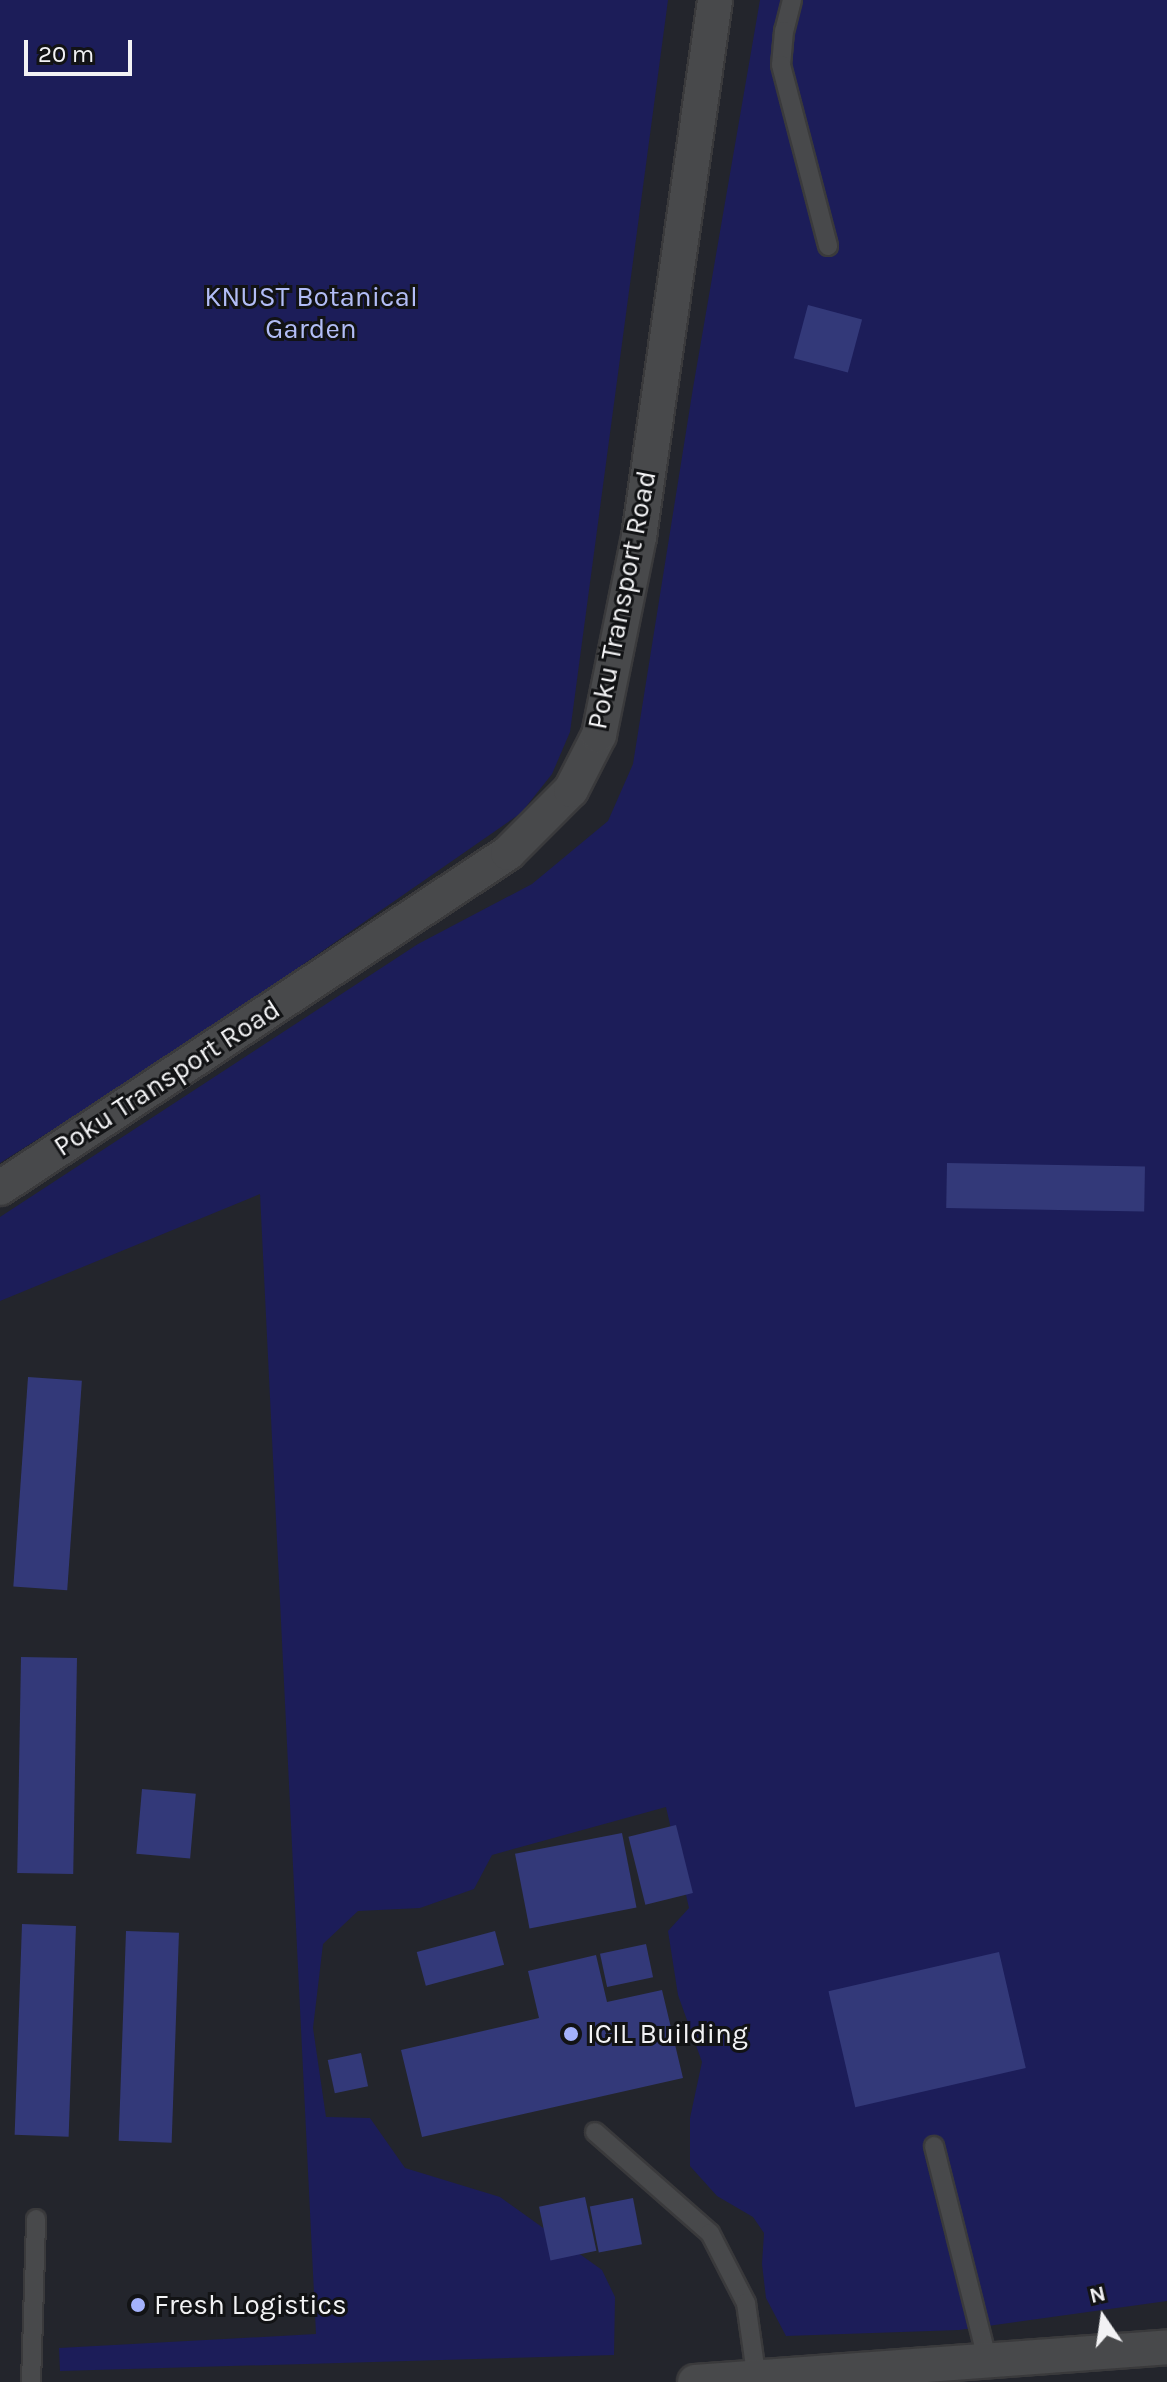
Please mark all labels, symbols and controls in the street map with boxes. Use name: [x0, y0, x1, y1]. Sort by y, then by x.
scale bar: [28, 24, 136, 74]
text: 20 m: [38, 40, 94, 68]
park label: KNUST Botanical Garden: [204, 280, 418, 346]
street label: Poku Transport Road: [580, 468, 664, 732]
street label: Poku Transport Road: [48, 992, 286, 1164]
place label: ICIL Building: [587, 2017, 748, 2051]
marker: ICIL Building: [562, 2025, 580, 2043]
north arrow: [1063, 2278, 1143, 2358]
text: N: [1087, 2280, 1108, 2309]
place label: Fresh Logistics: [154, 2288, 347, 2322]
marker: Fresh Logistics: [129, 2296, 147, 2314]

